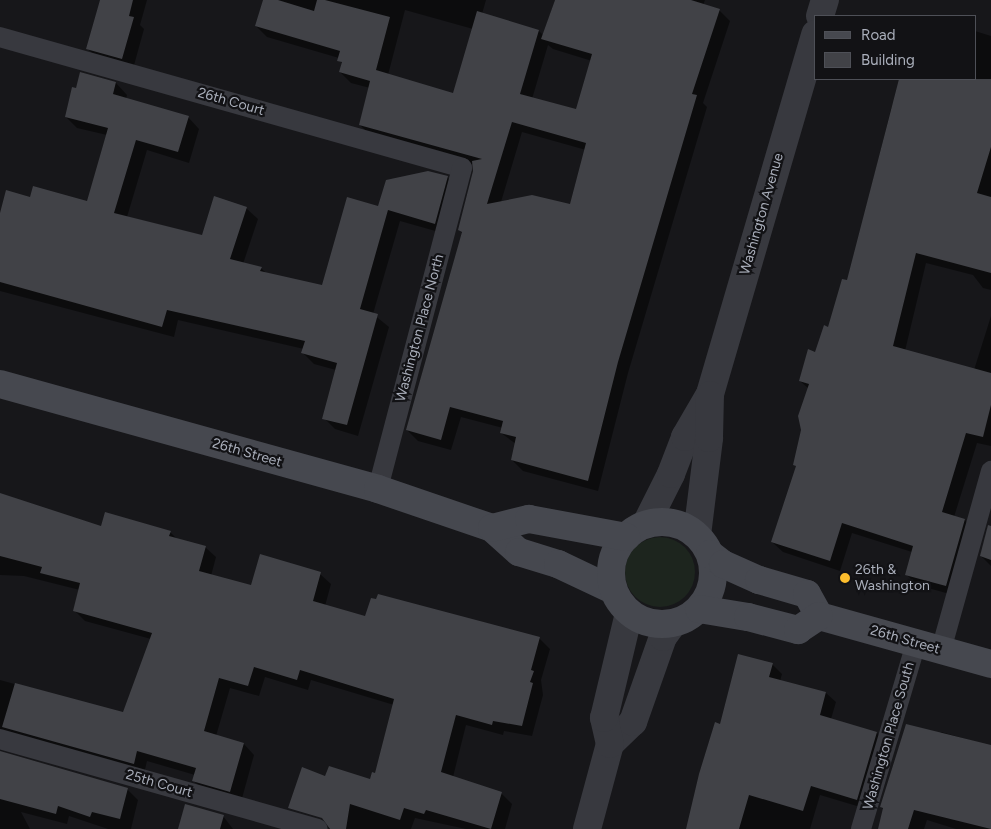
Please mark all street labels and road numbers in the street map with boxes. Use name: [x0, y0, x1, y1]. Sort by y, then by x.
street label: 26th Court: [196, 85, 266, 119]
street label: Washington Avenue: [737, 151, 787, 277]
street label: Washington Place North: [392, 252, 448, 404]
street label: 26th Street: [210, 435, 284, 471]
street label: 26th Street: [868, 622, 942, 658]
street label: Washington Place South: [860, 660, 918, 812]
street label: 25th Court: [124, 766, 194, 802]

